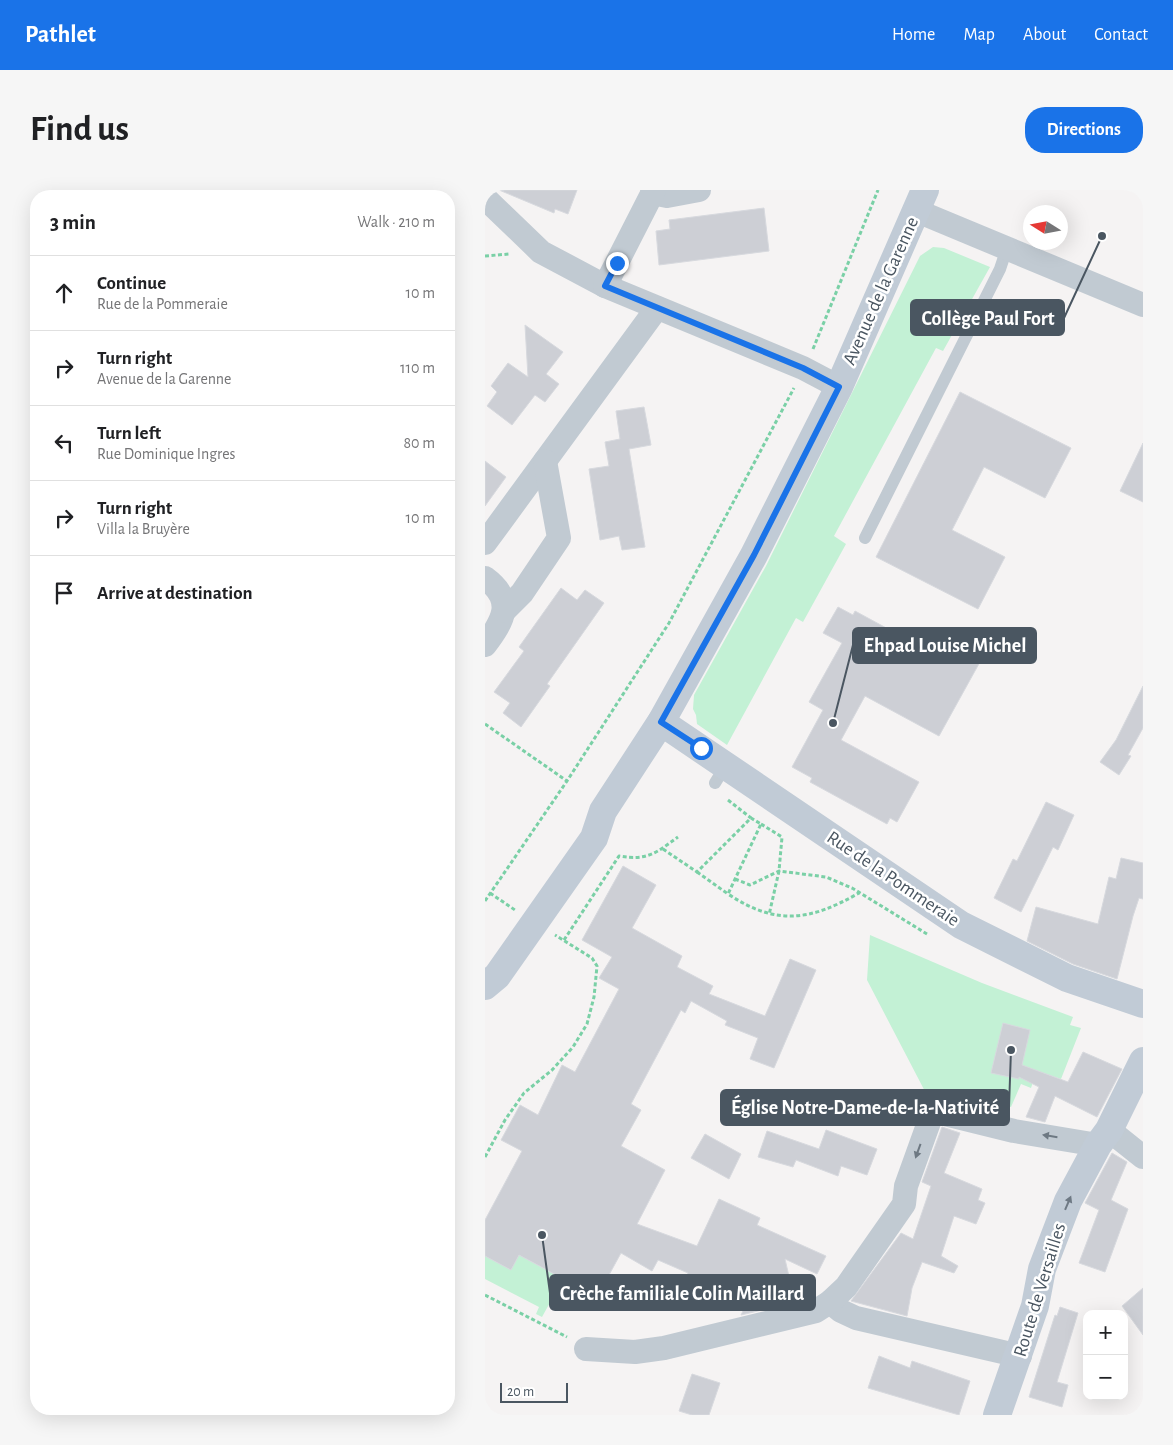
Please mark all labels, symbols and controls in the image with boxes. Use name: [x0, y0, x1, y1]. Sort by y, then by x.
text: Pathlet: [25, 23, 96, 47]
text: Home: [892, 26, 935, 44]
text: Map: [963, 26, 995, 44]
text: About: [1023, 26, 1066, 44]
text: Contact: [1094, 26, 1148, 44]
button: Directions: [1025, 107, 1143, 153]
text: Find us: [30, 112, 129, 147]
north arrow: [1023, 205, 1068, 250]
text: 3 min: [50, 212, 96, 233]
text: Walk · 210 m: [357, 214, 435, 230]
street label: Avenue de la Garenne: [840, 214, 922, 368]
route end: [606, 252, 629, 275]
text: Continue: [97, 274, 166, 293]
icon: ahead: [50, 279, 78, 307]
text: 10 m: [406, 285, 435, 301]
text: Rue de la Pommeraie: [97, 296, 228, 312]
callout: Collège Paul Fort: [911, 300, 1064, 335]
text: Collège Paul Fort: [921, 309, 1055, 329]
text: Turn right: [97, 349, 172, 368]
icon: right: [50, 354, 78, 382]
text: 110 m: [400, 360, 435, 376]
text: Avenue de la Garenne: [97, 371, 232, 387]
text: Turn left: [97, 424, 161, 443]
icon: left: [50, 429, 78, 457]
text: 80 m: [404, 435, 435, 451]
text: Rue Dominique Ingres: [97, 446, 236, 462]
text: Turn right: [97, 499, 172, 518]
icon: right: [50, 504, 78, 532]
text: 10 m: [406, 510, 435, 526]
text: Villa la Bruyère: [97, 521, 190, 537]
icon: arrive: [50, 579, 78, 607]
text: Arrive at destination: [97, 584, 253, 603]
callout: Ehpad Louise Michel: [853, 628, 1036, 663]
text: Ehpad Louise Michel: [864, 636, 1026, 656]
route start: [690, 737, 713, 760]
street label: Rue de la Pommeraie: [823, 828, 963, 930]
callout: Église Notre-Dame-de-la-Nativité: [721, 1090, 1009, 1125]
text: Église Notre-Dame-de-la-Nativité: [731, 1094, 999, 1118]
one-way arrow: [1042, 1132, 1058, 1140]
one-way arrow: [914, 1144, 922, 1159]
one-way arrow: [1064, 1196, 1072, 1210]
street label: Route de Versailles: [1011, 1221, 1069, 1359]
callout: Crèche familiale Colin Maillard: [550, 1275, 815, 1310]
text: Crèche familiale Colin Maillard: [560, 1284, 805, 1304]
map controls: [1083, 1310, 1128, 1400]
button: +: [1083, 1310, 1128, 1355]
button: −: [1083, 1355, 1128, 1400]
scale bar: [500, 1380, 567, 1403]
text: 20 m: [507, 1385, 534, 1399]

